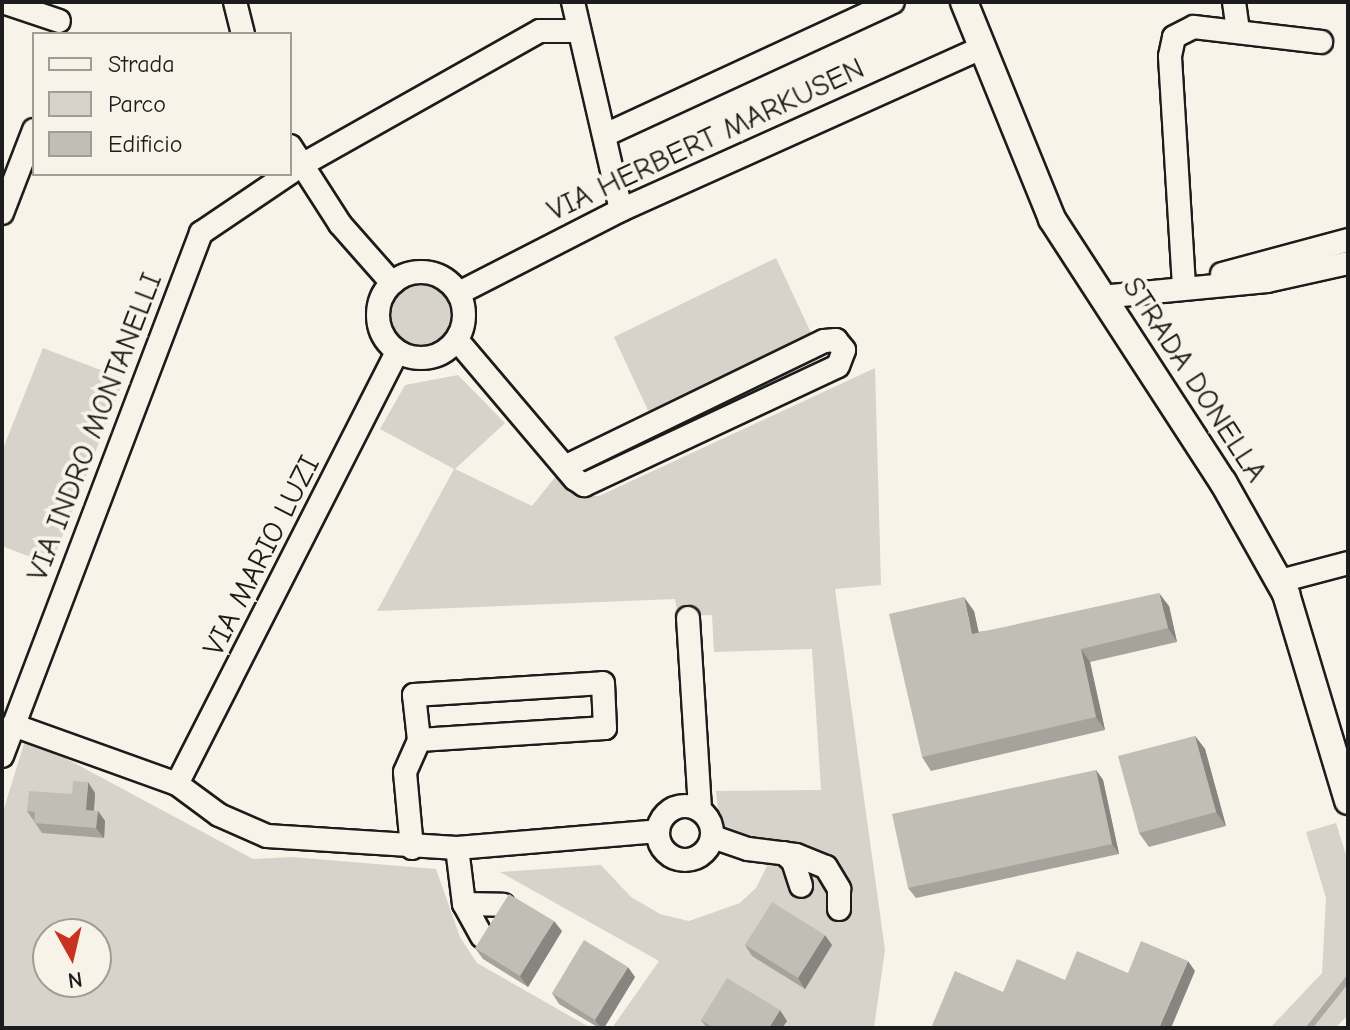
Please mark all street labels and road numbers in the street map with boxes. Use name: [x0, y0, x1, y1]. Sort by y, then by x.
street label: VIA HERBERT MARKUSEN: [542, 51, 870, 229]
street label: VIA INDRO MONTANELLI: [20, 268, 170, 586]
street label: STRADA DONELLA: [1114, 271, 1274, 489]
street label: VIA MARIO LUZI: [196, 450, 328, 662]

